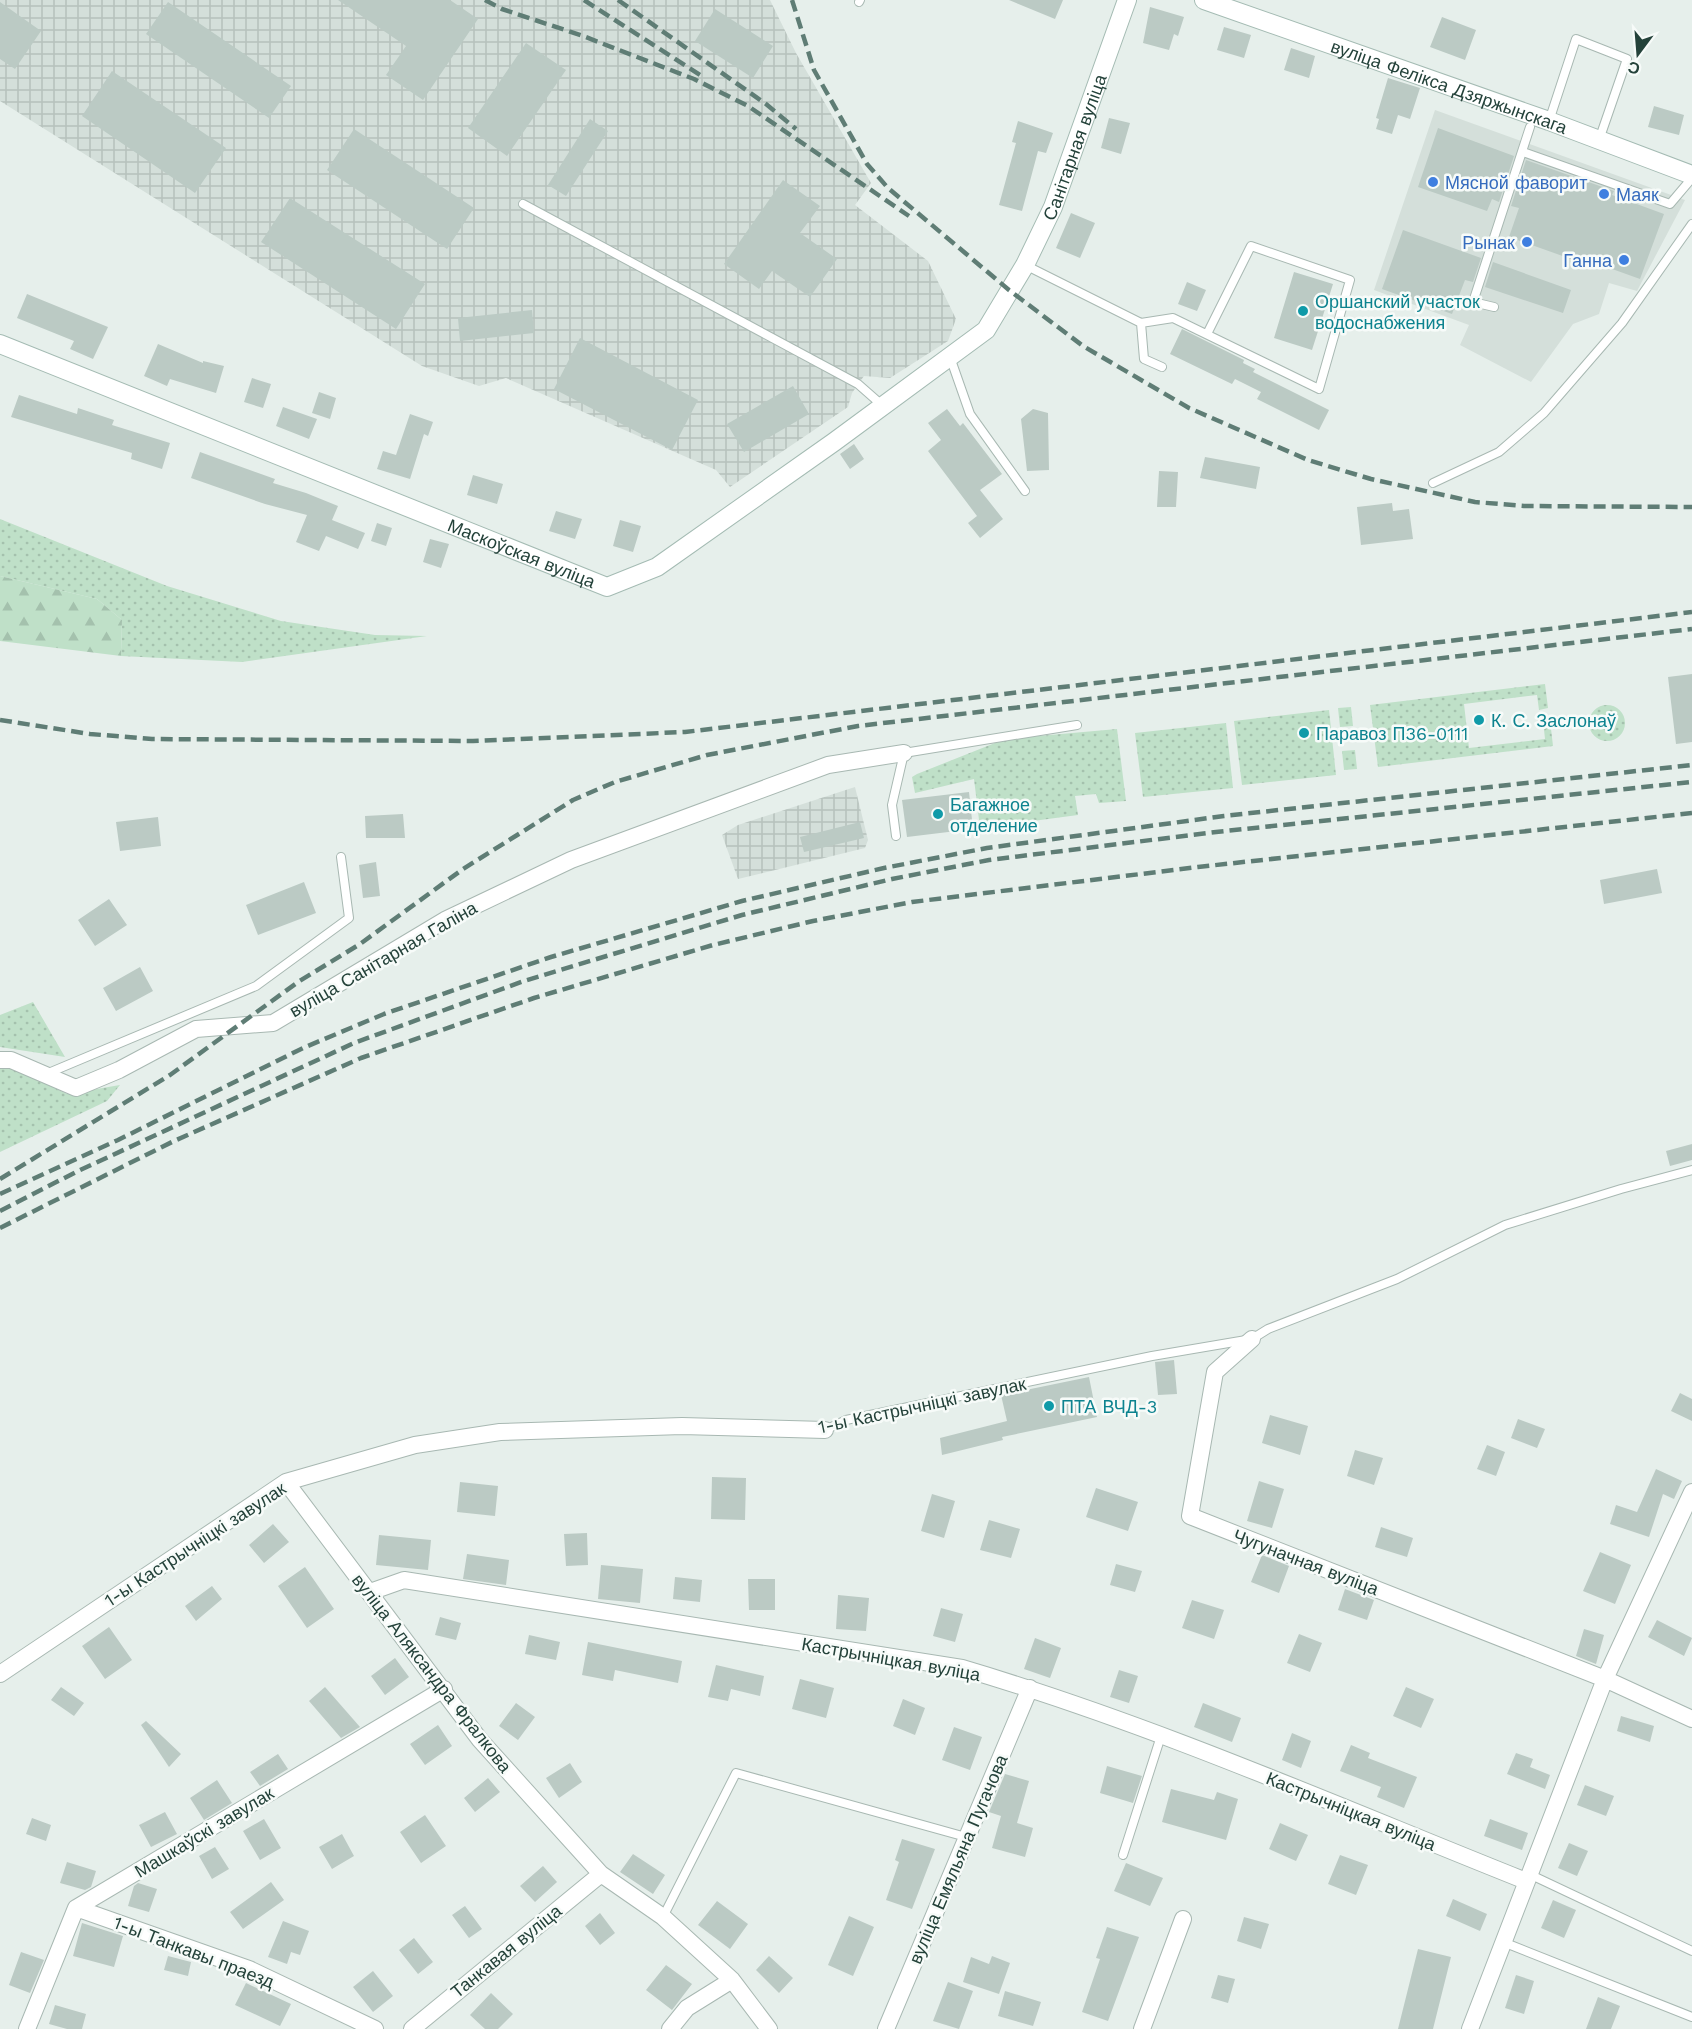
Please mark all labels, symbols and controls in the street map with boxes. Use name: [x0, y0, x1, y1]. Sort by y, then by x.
north arrow: [1608, 24, 1668, 84]
street label: вуліца Фелікса Дзяржынскага: [1328, 35, 1571, 138]
text: С: [1625, 57, 1642, 79]
street label: Санітарная вуліца: [1038, 70, 1111, 224]
place label: Мясной фаворит: [1445, 172, 1587, 193]
marker: Мясной фаворит: [1426, 175, 1440, 189]
place label: Маяк: [1616, 184, 1659, 205]
marker: Маяк: [1597, 187, 1611, 201]
place label: Рынак: [1462, 232, 1515, 253]
marker: Рынак: [1520, 235, 1534, 249]
place label: Ганна: [1563, 250, 1613, 271]
marker: Ганна: [1617, 253, 1631, 267]
place label: Оршанский участок водоснабжения: [1315, 291, 1480, 333]
marker: Оршанский участок водоснабжения: [1296, 304, 1310, 318]
street label: Маскоўская вуліца: [445, 514, 599, 592]
place label: К. С. Заслонаў: [1491, 710, 1616, 731]
marker: К. С. Заслонаў: [1472, 713, 1486, 727]
place label: Паравоз П36-0111: [1316, 723, 1468, 744]
marker: Паравоз П36-0111: [1297, 726, 1311, 740]
place label: Багажное отделение: [950, 794, 1038, 836]
marker: Багажное отделение: [931, 807, 945, 821]
street label: вуліца Санітарная Галіна: [286, 896, 481, 1021]
street label: 1-ы Кастрычніцкі завулак: [816, 1373, 1028, 1437]
place label: ПТА ВЧД-3: [1061, 1396, 1157, 1417]
marker: ПТА ВЧД-3: [1042, 1399, 1056, 1413]
street label: 1-ы Кастрычніцкі завулак: [100, 1477, 290, 1611]
street label: Чугуначная вуліца: [1230, 1525, 1383, 1600]
street label: вуліца Аляксандра Фралкова: [348, 1569, 517, 1777]
street label: Кастрычніцкая вуліца: [800, 1633, 983, 1685]
street label: вуліца Емяльяна Пугачова: [904, 1750, 1012, 1967]
street label: Кастрычніцкая вуліца: [1263, 1767, 1440, 1855]
street label: Машкаўскі завулак: [131, 1782, 277, 1882]
street label: Танкавая вуліца: [446, 1899, 566, 2002]
street label: 1-ы Танкавы праезд: [111, 1912, 278, 1992]

